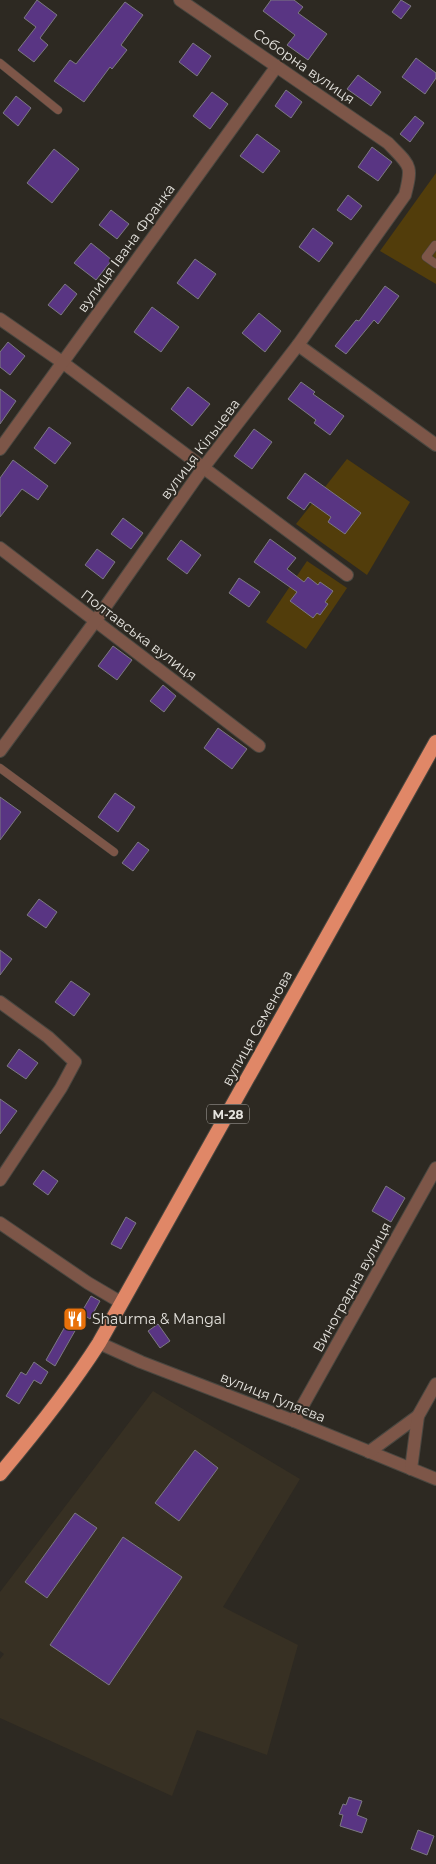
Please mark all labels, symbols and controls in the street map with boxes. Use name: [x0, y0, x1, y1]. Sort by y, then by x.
street label: Соборна вулиця: [250, 24, 358, 108]
street label: вулиця Івана Франка: [73, 180, 179, 316]
street label: вулиця Кільцева: [156, 395, 244, 503]
street label: Полтавська вулиця: [77, 585, 201, 685]
street label: вулиця Семенова: [218, 967, 296, 1089]
road number: М-28: [207, 1104, 249, 1124]
street label: Виноградна вулиця: [309, 1219, 395, 1355]
restaurant icon: Shaurma & Mangal: [62, 1306, 88, 1332]
place label: Shaurma & Mangal: [92, 1310, 226, 1328]
street label: вулиця Гуляєва: [218, 1368, 328, 1426]

